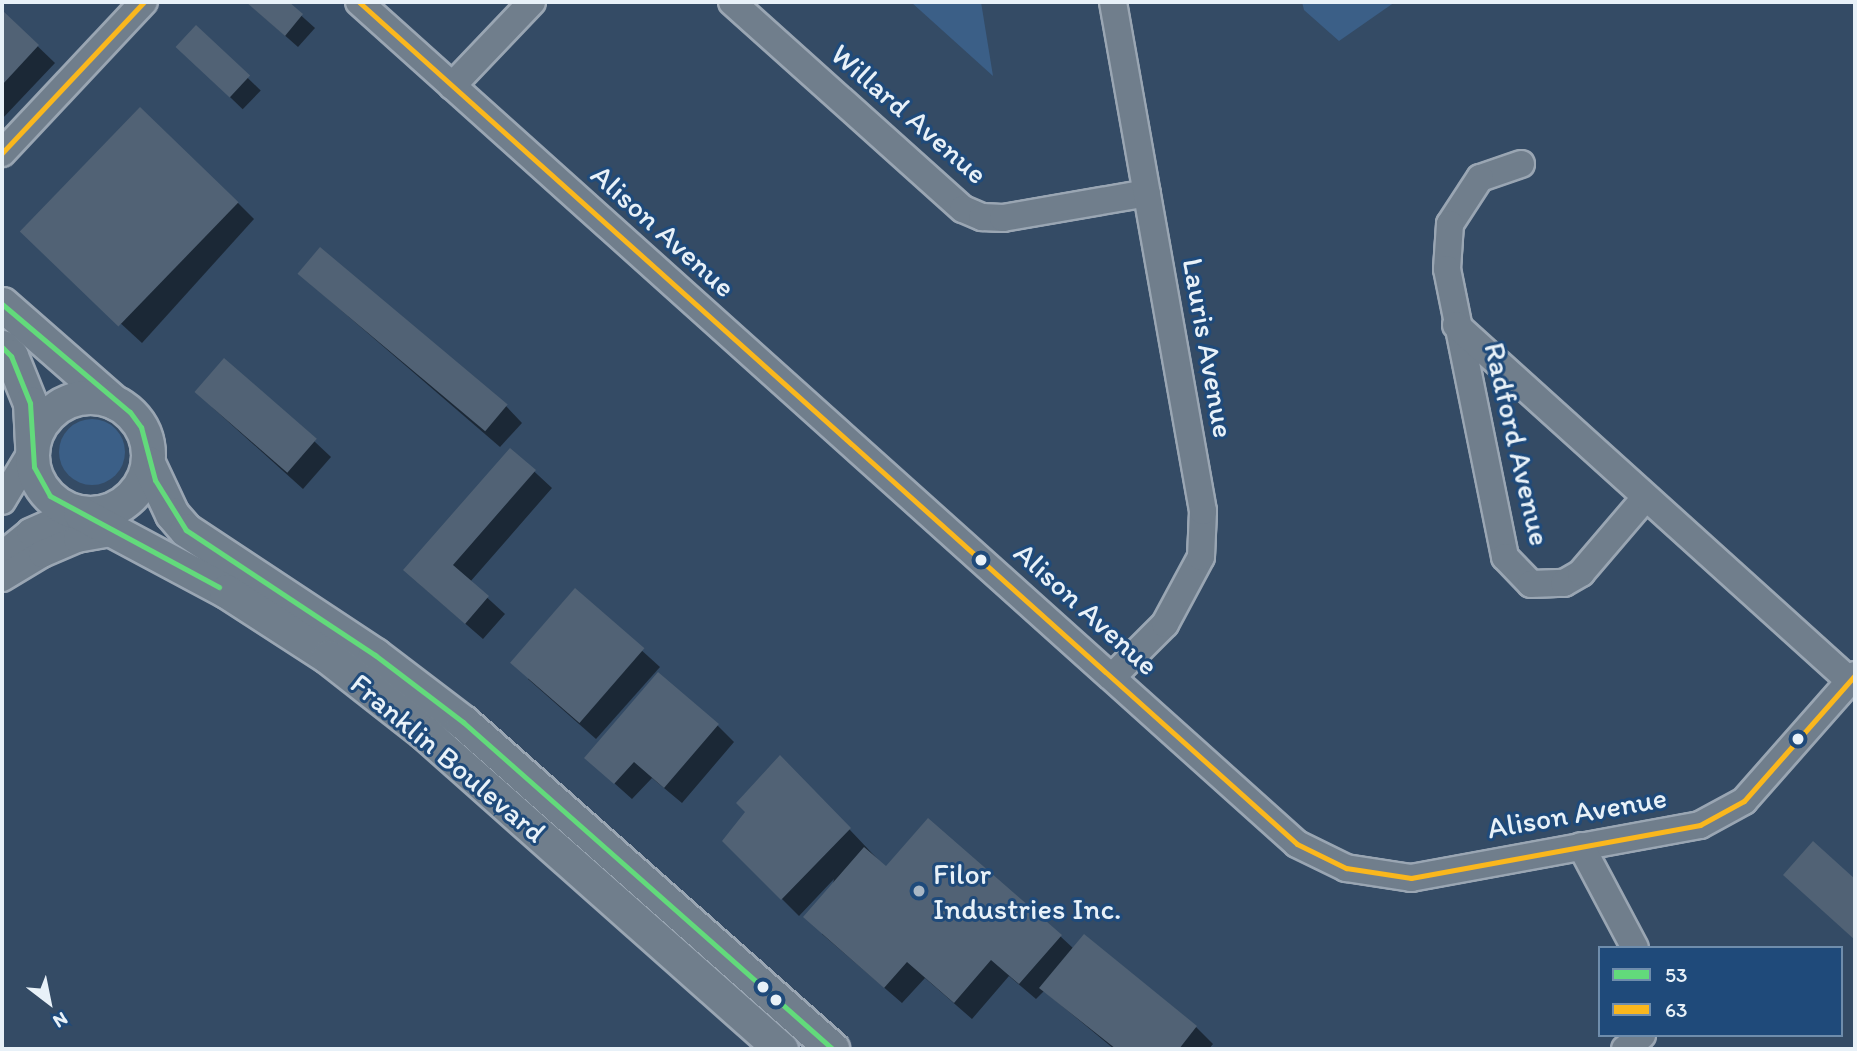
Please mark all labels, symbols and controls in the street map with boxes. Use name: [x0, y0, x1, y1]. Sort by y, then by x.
street label: Willard Avenue: [824, 37, 994, 191]
street label: Alison Avenue: [584, 157, 742, 305]
street label: Lauris Avenue: [1175, 256, 1241, 440]
street label: Radford Avenue: [1476, 340, 1558, 548]
street label: Alison Avenue: [1007, 535, 1165, 683]
unlabelled marker: [974, 553, 988, 567]
street label: Franklin Boulevard: [343, 665, 553, 851]
unlabelled marker: [1791, 732, 1805, 746]
street label: Alison Avenue: [1484, 780, 1670, 846]
place label: Filor Industries Inc.: [933, 856, 1121, 926]
marker: Filor Industries Inc.: [911, 883, 927, 899]
legend: [1598, 946, 1843, 1037]
text: 53: [1665, 962, 1687, 987]
north arrow: [14, 967, 84, 1037]
unlabelled marker: [756, 980, 770, 994]
unlabelled marker: [769, 993, 783, 1007]
text: 63: [1665, 997, 1688, 1022]
text: N: [49, 1007, 72, 1033]

